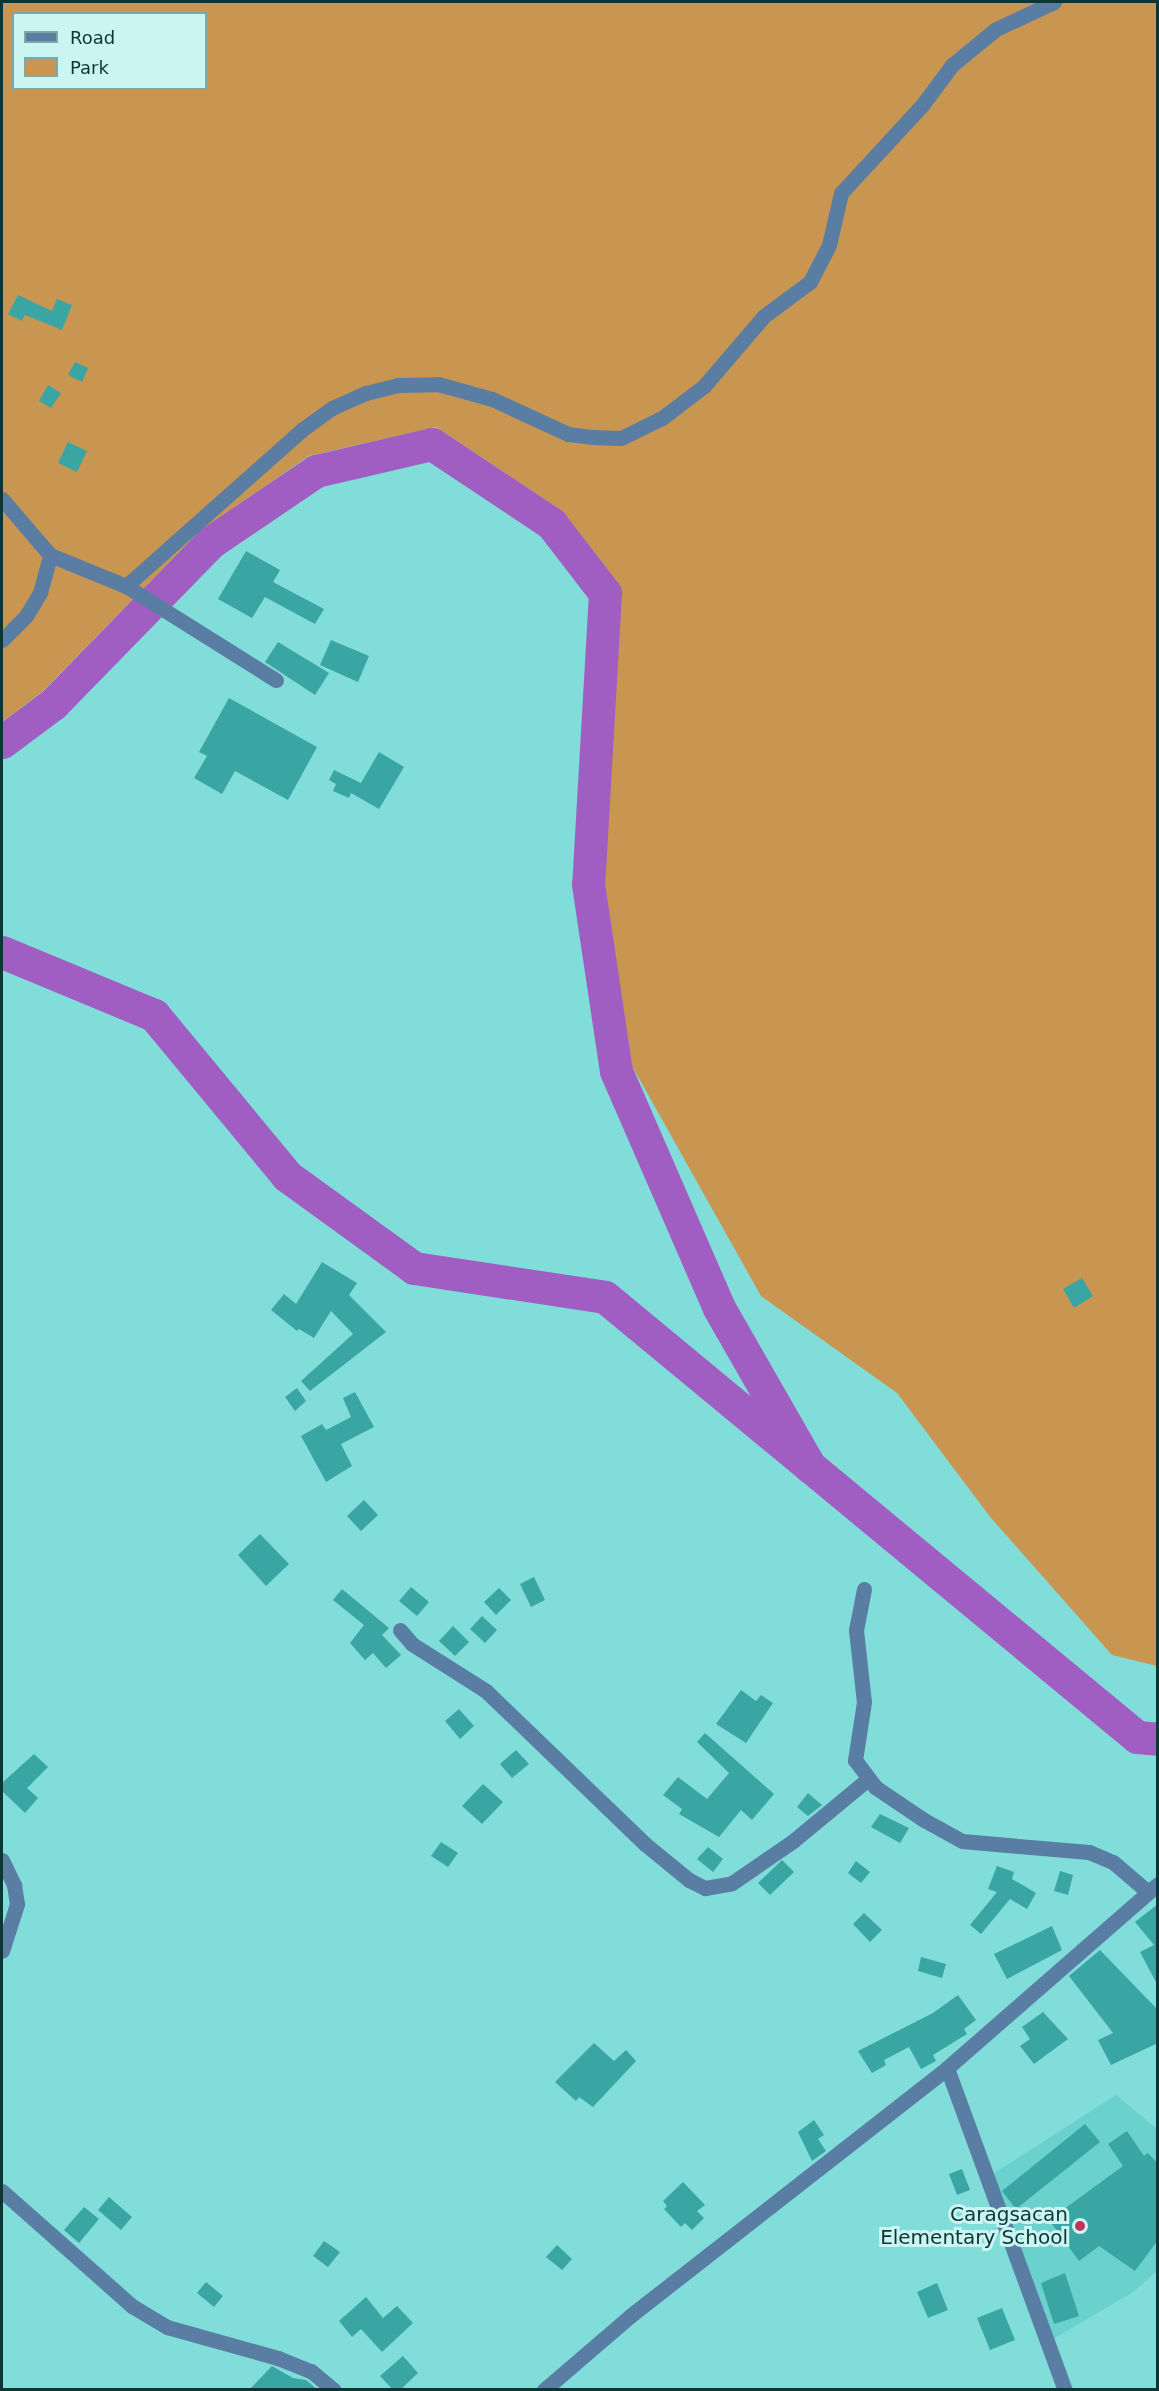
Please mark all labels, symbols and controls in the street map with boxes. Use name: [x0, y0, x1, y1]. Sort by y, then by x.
legend: [12, 12, 207, 90]
text: Road: [70, 27, 115, 48]
text: Park: [70, 57, 109, 78]
place label: Caragsacan Elementary School: [880, 2202, 1068, 2249]
marker: Caragsacan Elementary School: [1073, 2219, 1087, 2233]

